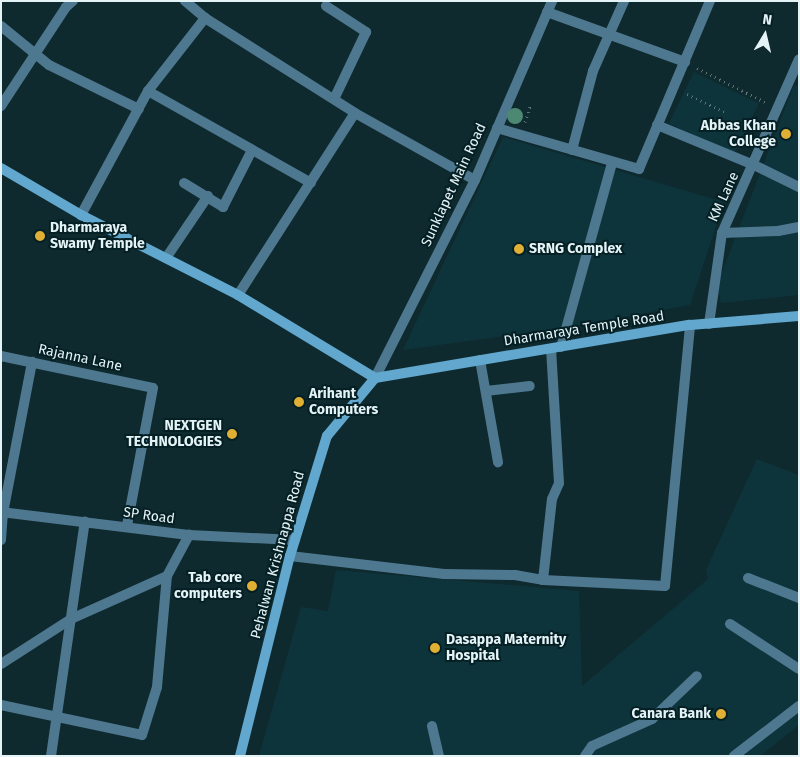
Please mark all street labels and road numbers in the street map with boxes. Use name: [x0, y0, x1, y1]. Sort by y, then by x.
street label: Sunklapet Main Road: [418, 121, 490, 249]
street label: KM Lane: [705, 169, 743, 225]
street label: Dharmaraya Temple Road: [503, 308, 665, 350]
street label: Rajanna Lane: [37, 341, 123, 375]
street label: Pehalwan Krishnappa Road: [248, 469, 308, 641]
street label: SP Road: [122, 504, 176, 528]

